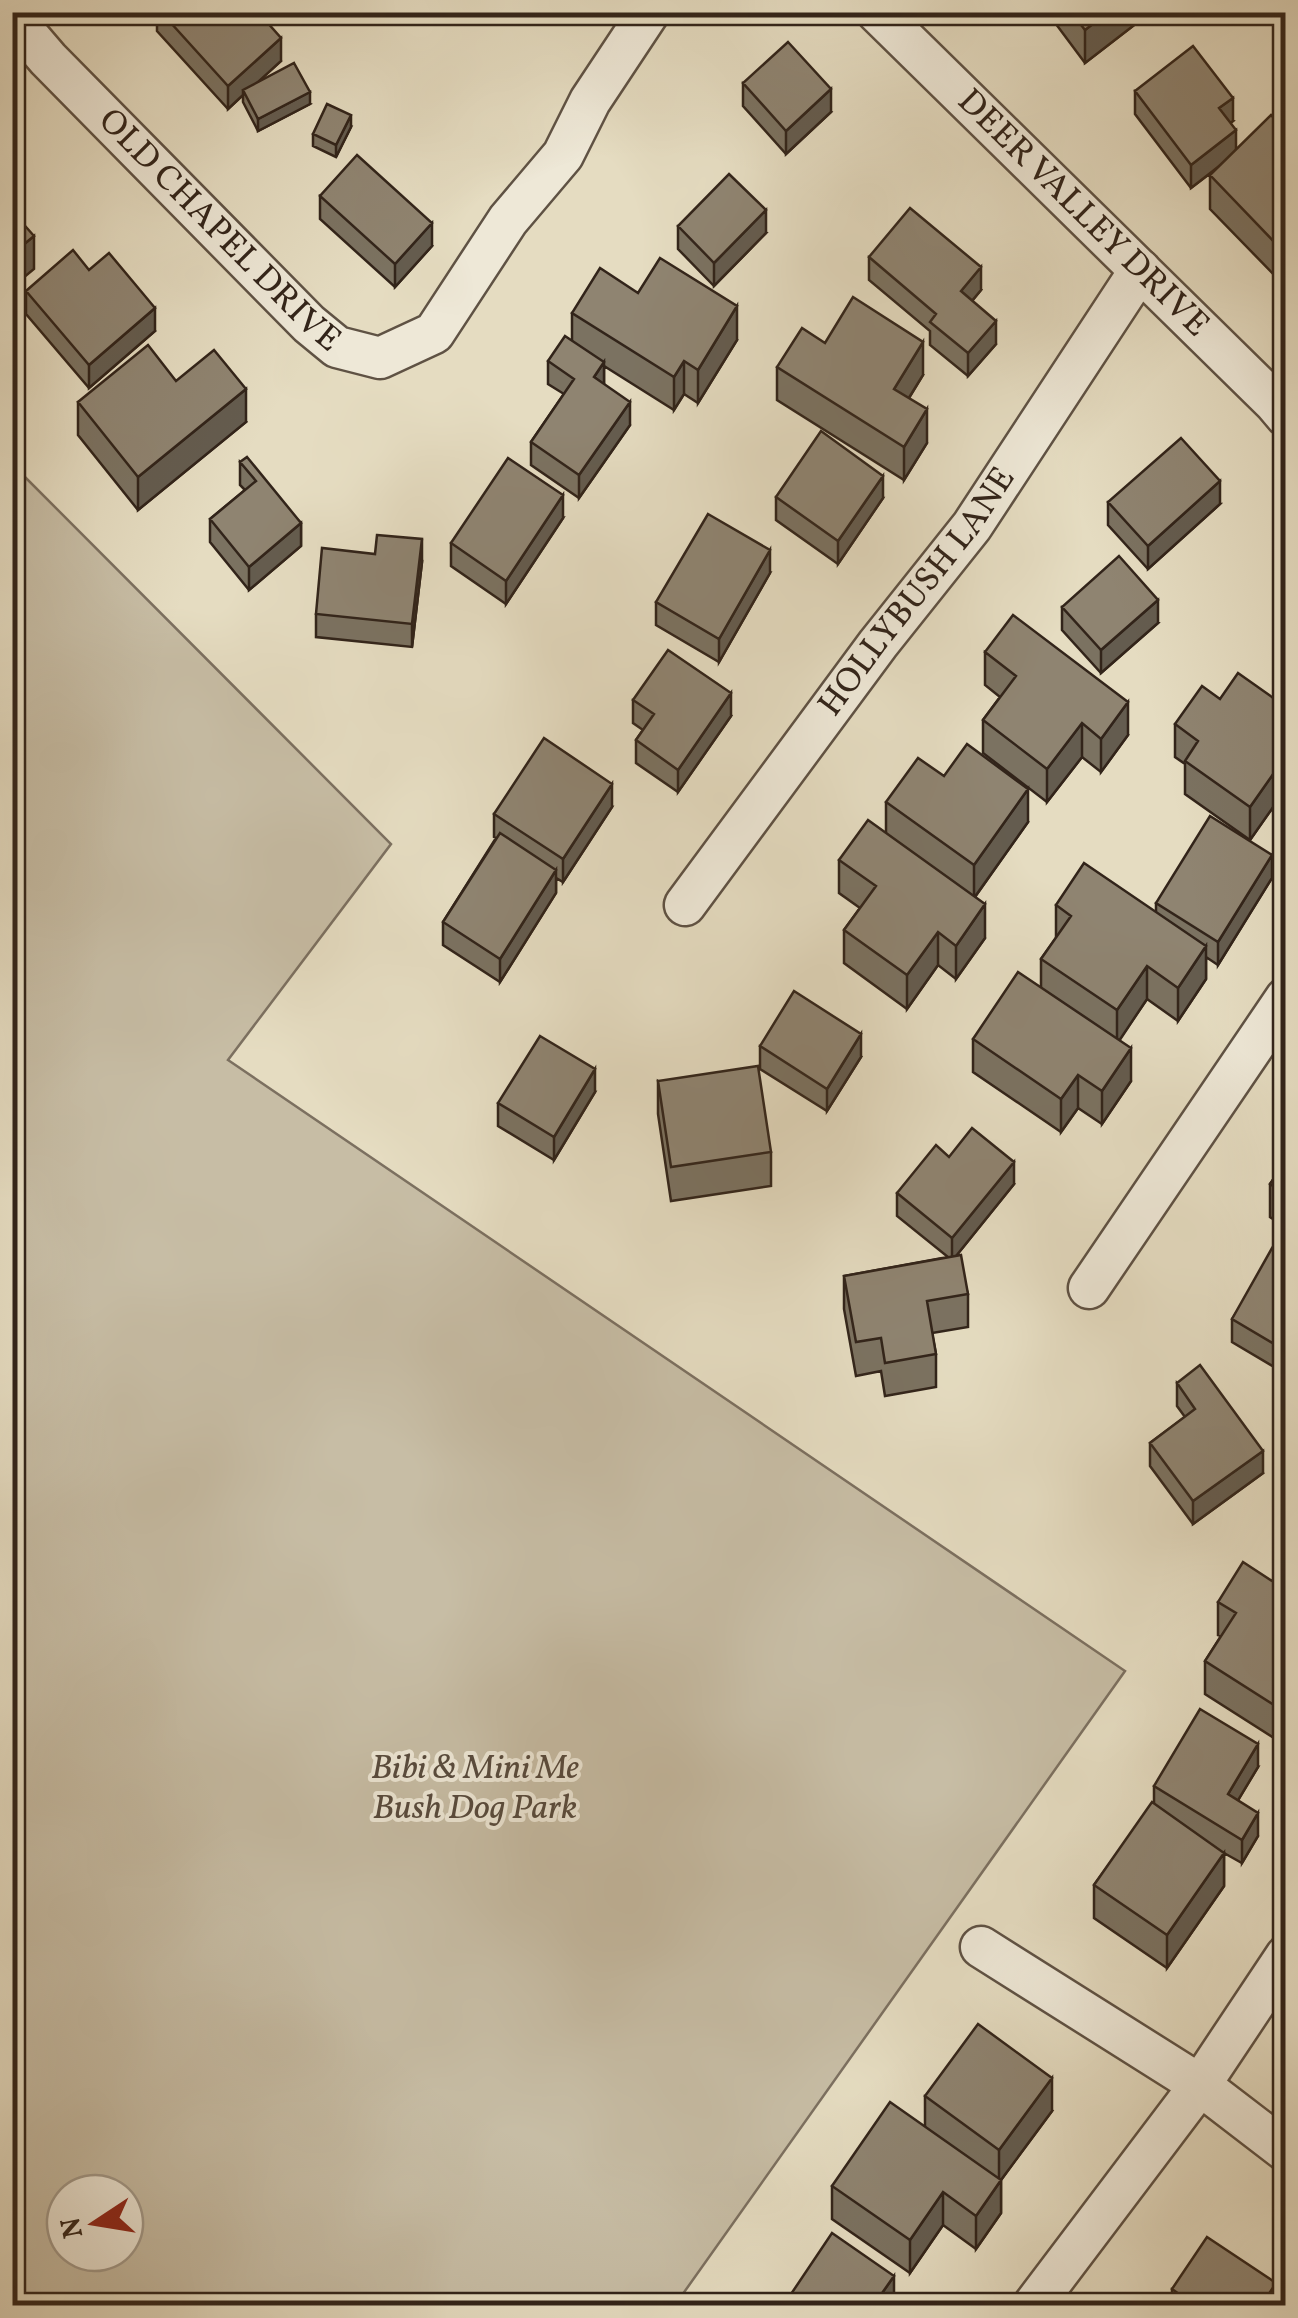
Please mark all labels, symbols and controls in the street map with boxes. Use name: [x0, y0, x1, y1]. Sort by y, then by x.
street label: DEER VALLEY DRIVE: [946, 79, 1219, 349]
street label: OLD CHAPEL DRIVE: [87, 99, 351, 364]
street label: HOLLYBUSH LANE: [808, 458, 1028, 727]
park label: Bibi & Mini Me Bush Dog Park: [371, 1745, 579, 1833]
north arrow: [45, 2173, 145, 2273]
text: N: [52, 2214, 94, 2242]

